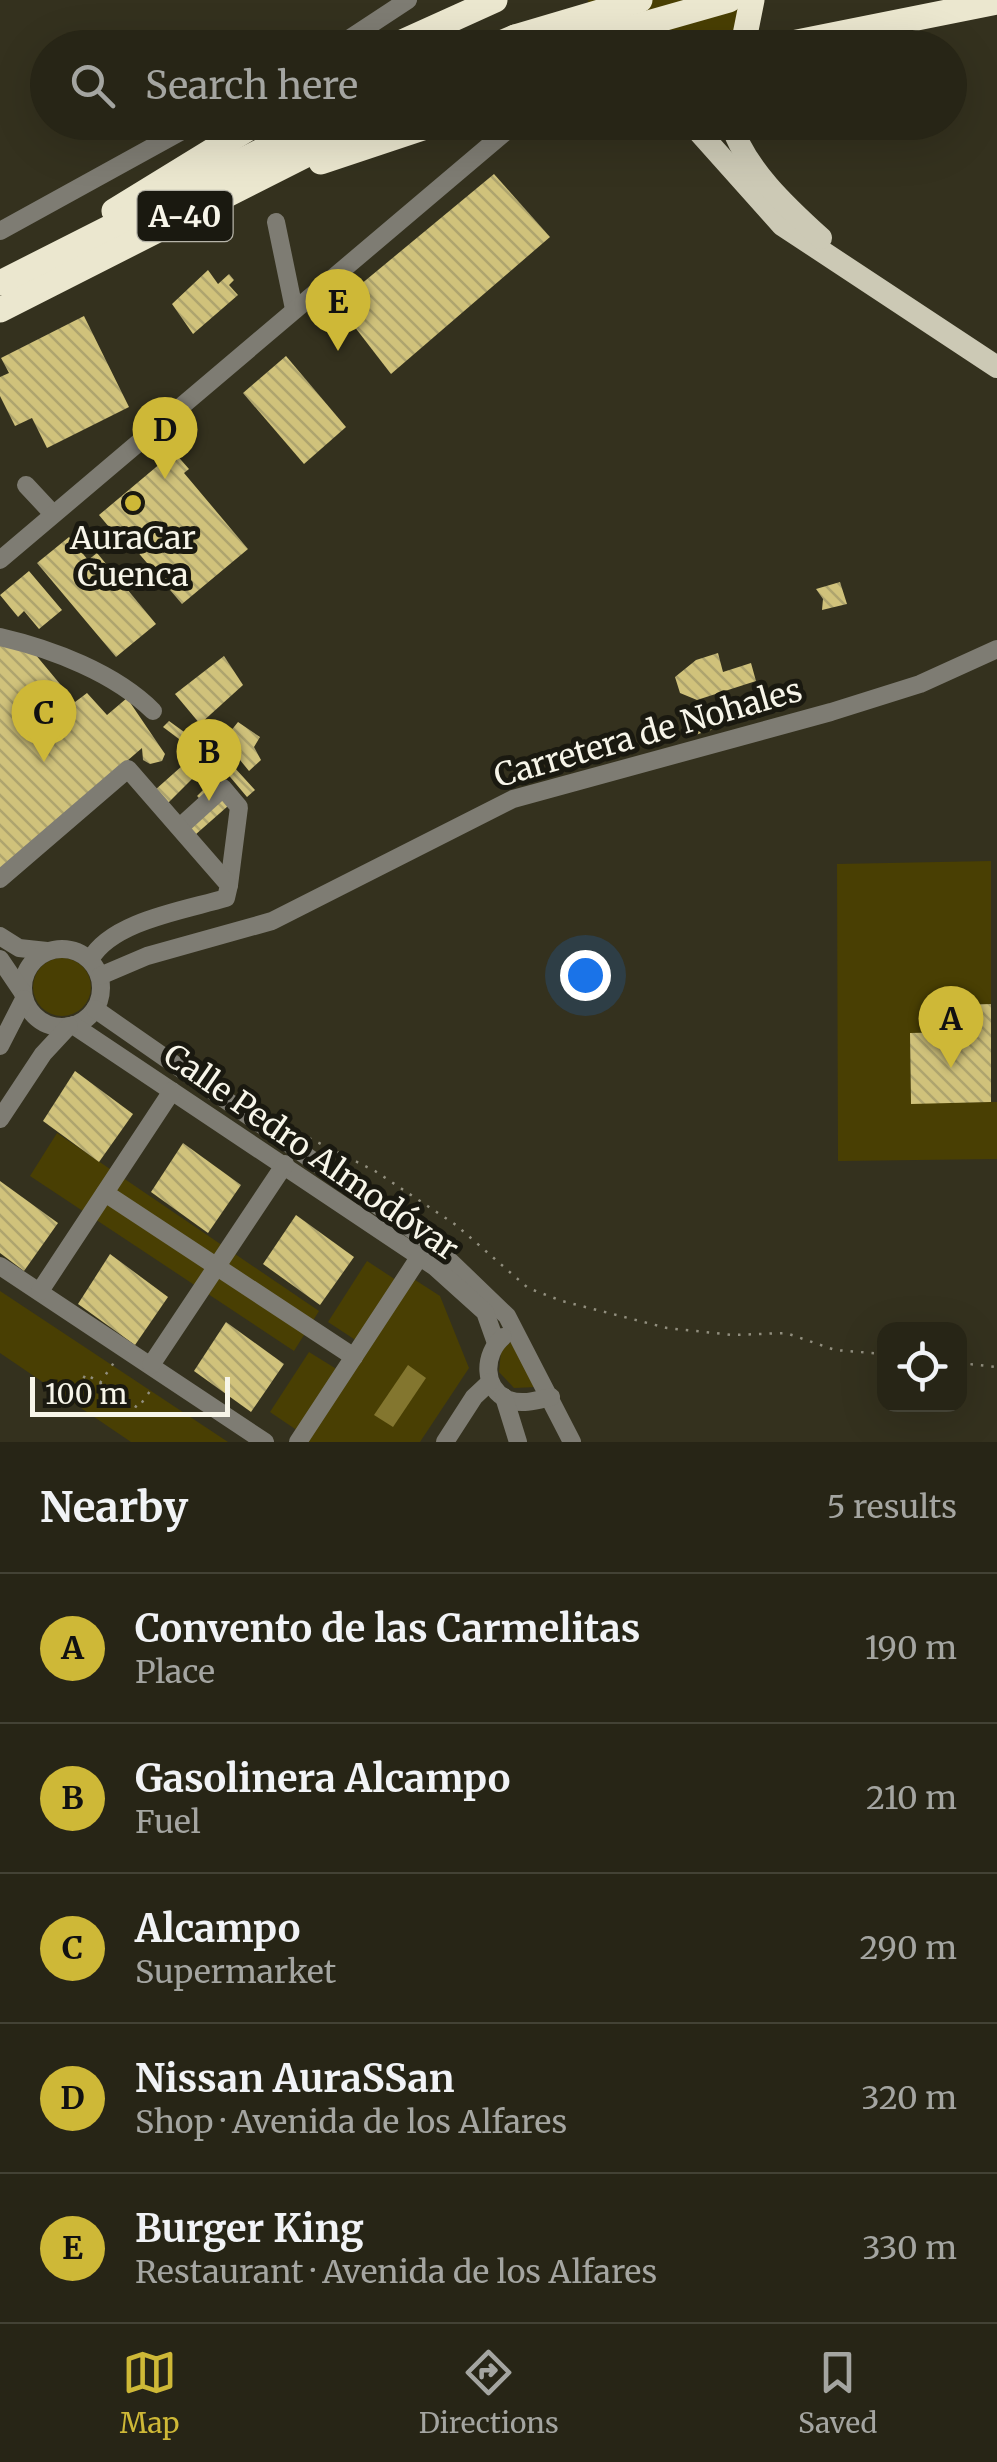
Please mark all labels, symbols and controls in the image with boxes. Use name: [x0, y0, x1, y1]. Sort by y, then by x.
search box: [30, 30, 967, 140]
icon: search: [65, 58, 120, 113]
text: Search here: [145, 62, 358, 109]
road number: A-40: [138, 191, 232, 241]
pin: E: [306, 268, 370, 351]
pin: D: [132, 396, 198, 479]
marker: AuraCar Cuenca: [122, 492, 144, 514]
place label: AuraCar Cuenca: [69, 518, 196, 595]
street label: Carretera de Nohales: [490, 670, 806, 796]
pin: C: [12, 680, 76, 762]
pin: B: [176, 718, 242, 801]
your location: [560, 950, 611, 1001]
pin: A: [918, 986, 984, 1068]
street label: Calle Pedro Almodóvar: [156, 1035, 466, 1269]
map controls: [877, 1322, 967, 1412]
button: locate: [877, 1322, 967, 1412]
scale bar: [30, 1372, 230, 1416]
text: 100 m: [45, 1376, 127, 1412]
text: Nearby: [40, 1481, 188, 1533]
text: 5 results: [827, 1487, 957, 1527]
text: Convento de las Carmelitas: [135, 1605, 640, 1652]
text: A: [61, 1628, 84, 1668]
text: 190 m: [865, 1628, 957, 1668]
text: Place: [135, 1652, 215, 1692]
text: Gasolinera Alcampo: [135, 1755, 510, 1802]
text: B: [61, 1778, 84, 1818]
text: 210 m: [866, 1778, 957, 1818]
text: Fuel: [135, 1802, 201, 1842]
text: Alcampo: [135, 1905, 300, 1952]
text: C: [62, 1928, 83, 1968]
text: 290 m: [859, 1928, 957, 1968]
text: Supermarket: [135, 1952, 336, 1992]
text: Nissan AuraSSan: [135, 2055, 454, 2102]
text: D: [60, 2078, 85, 2118]
text: 320 m: [861, 2078, 957, 2118]
text: Shop · Avenida de los Alfares: [135, 2102, 567, 2142]
text: Burger King: [135, 2205, 364, 2252]
text: E: [62, 2228, 83, 2268]
text: 330 m: [862, 2228, 957, 2268]
text: Restaurant · Avenida de los Alfares: [135, 2252, 657, 2292]
tab: Map: [120, 2345, 179, 2441]
tab: Directions: [419, 2345, 559, 2441]
tab: Saved: [798, 2345, 877, 2441]

